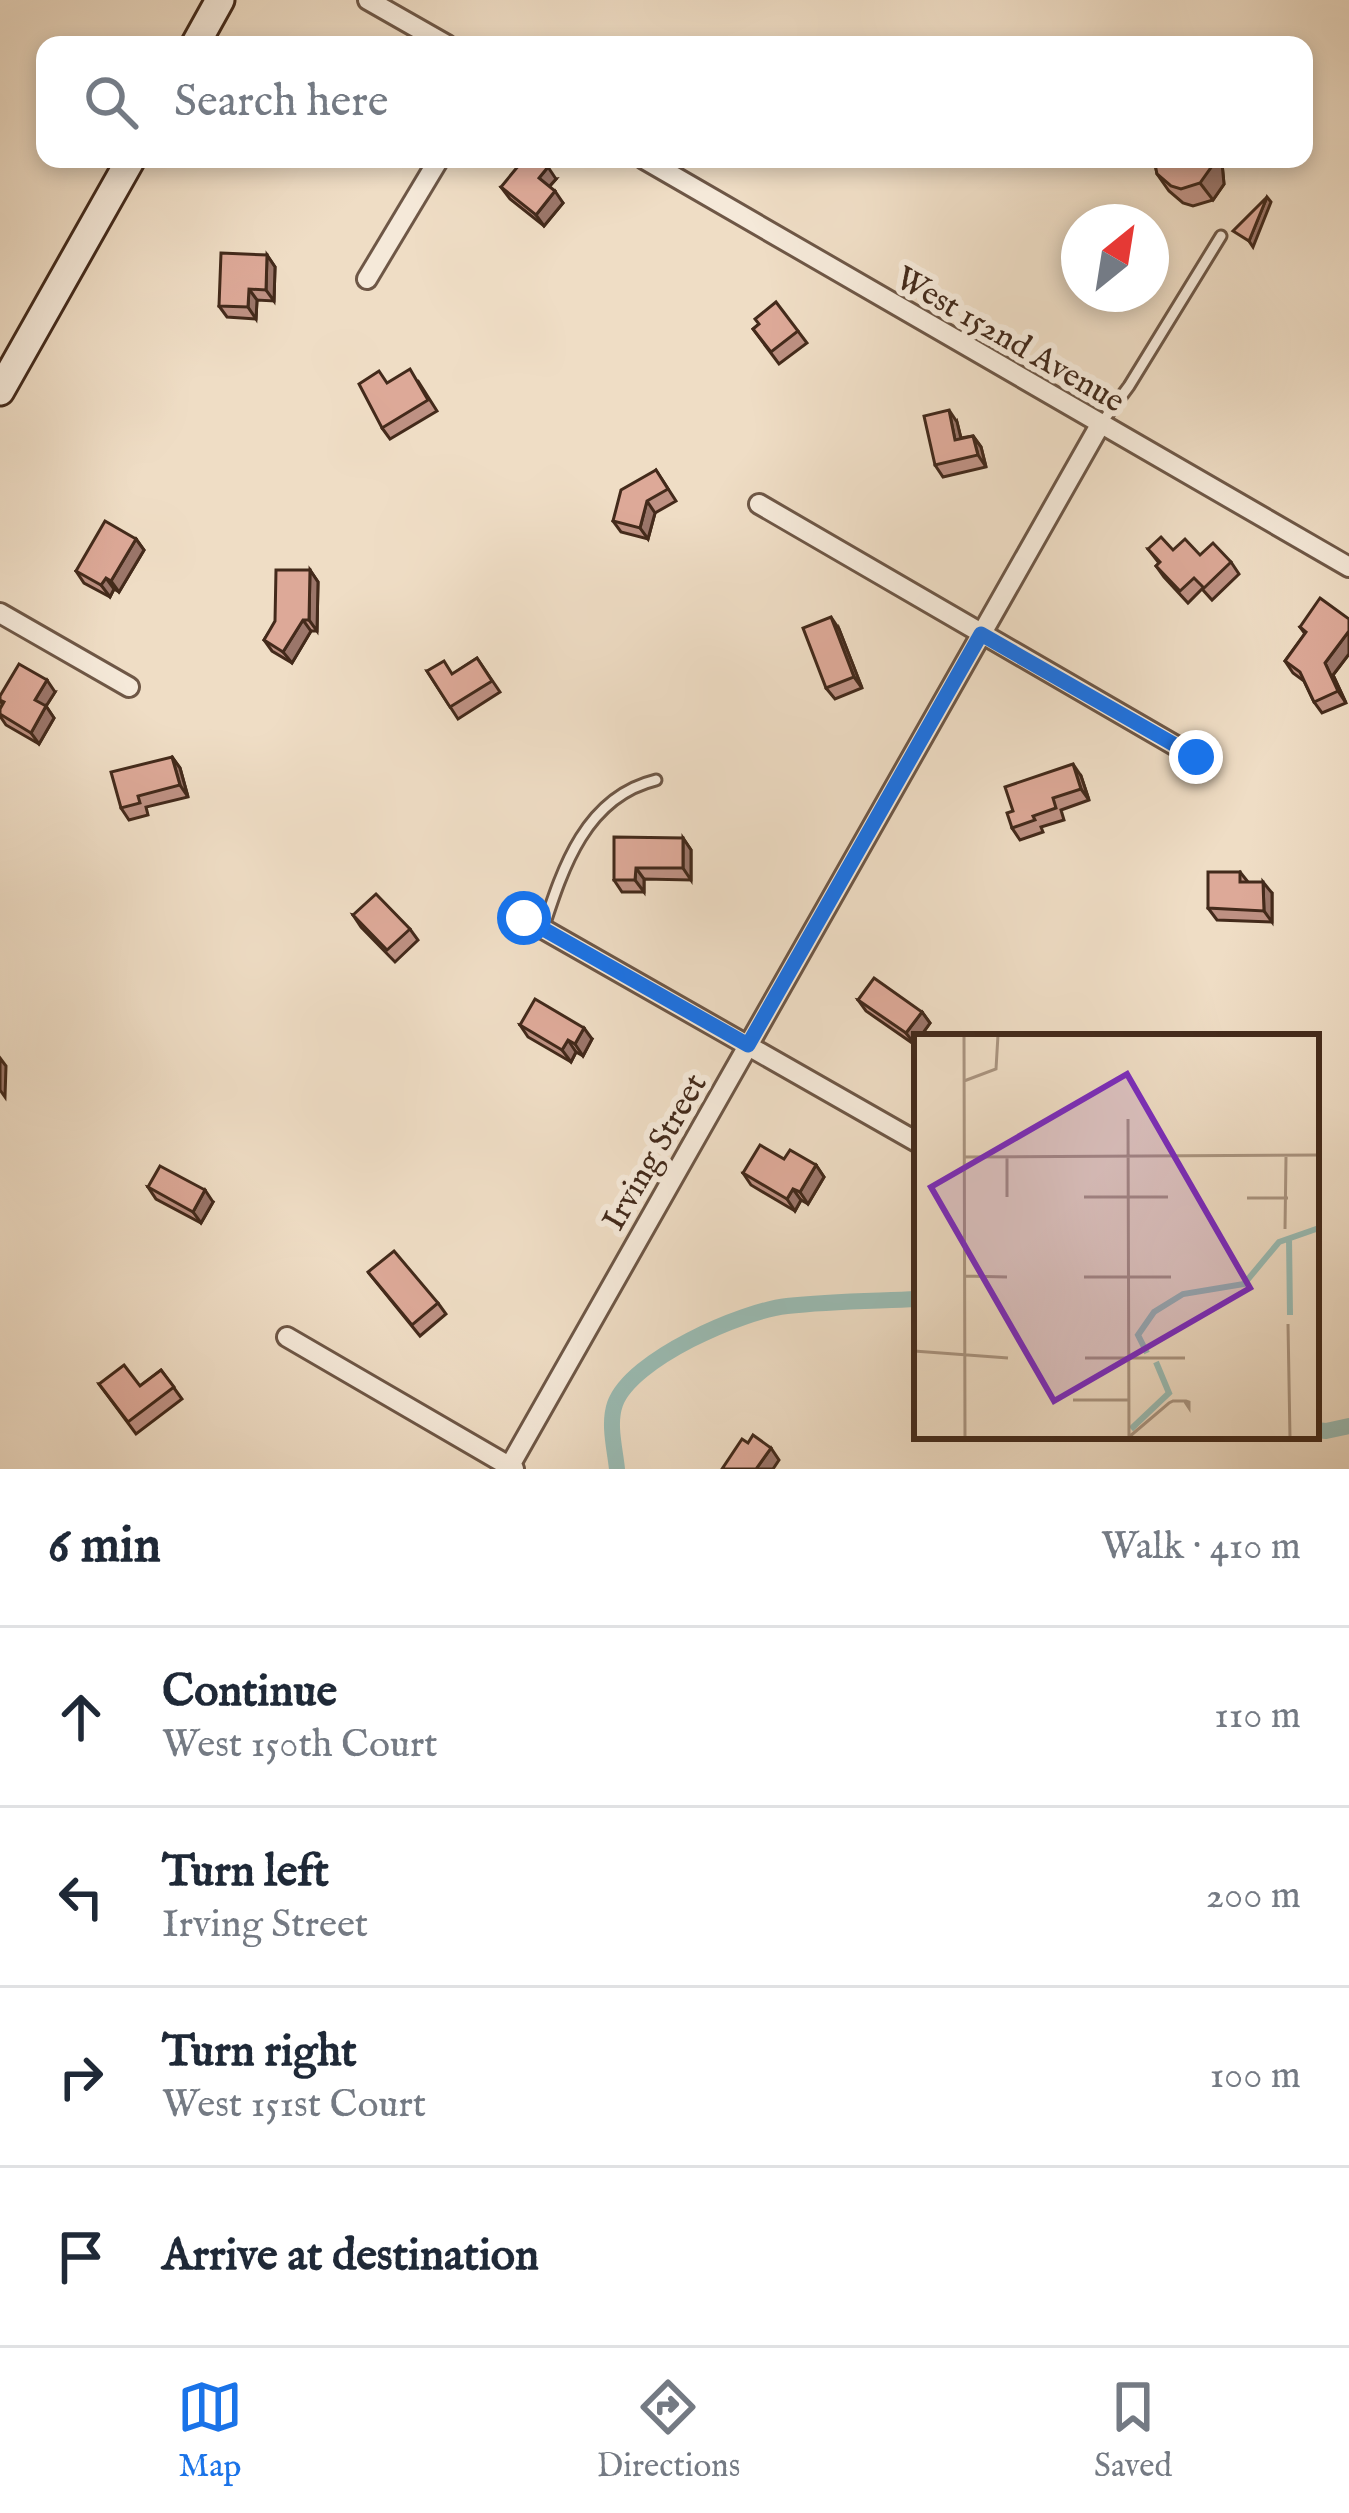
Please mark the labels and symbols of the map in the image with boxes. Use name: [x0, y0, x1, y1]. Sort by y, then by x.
north arrow: [1061, 204, 1169, 312]
street label: West 152nd Avenue: [887, 258, 1132, 423]
route end: [1169, 730, 1223, 784]
route start: [497, 891, 551, 945]
inset map: [914, 1034, 1319, 1439]
street label: Irving Street: [594, 1066, 717, 1239]

